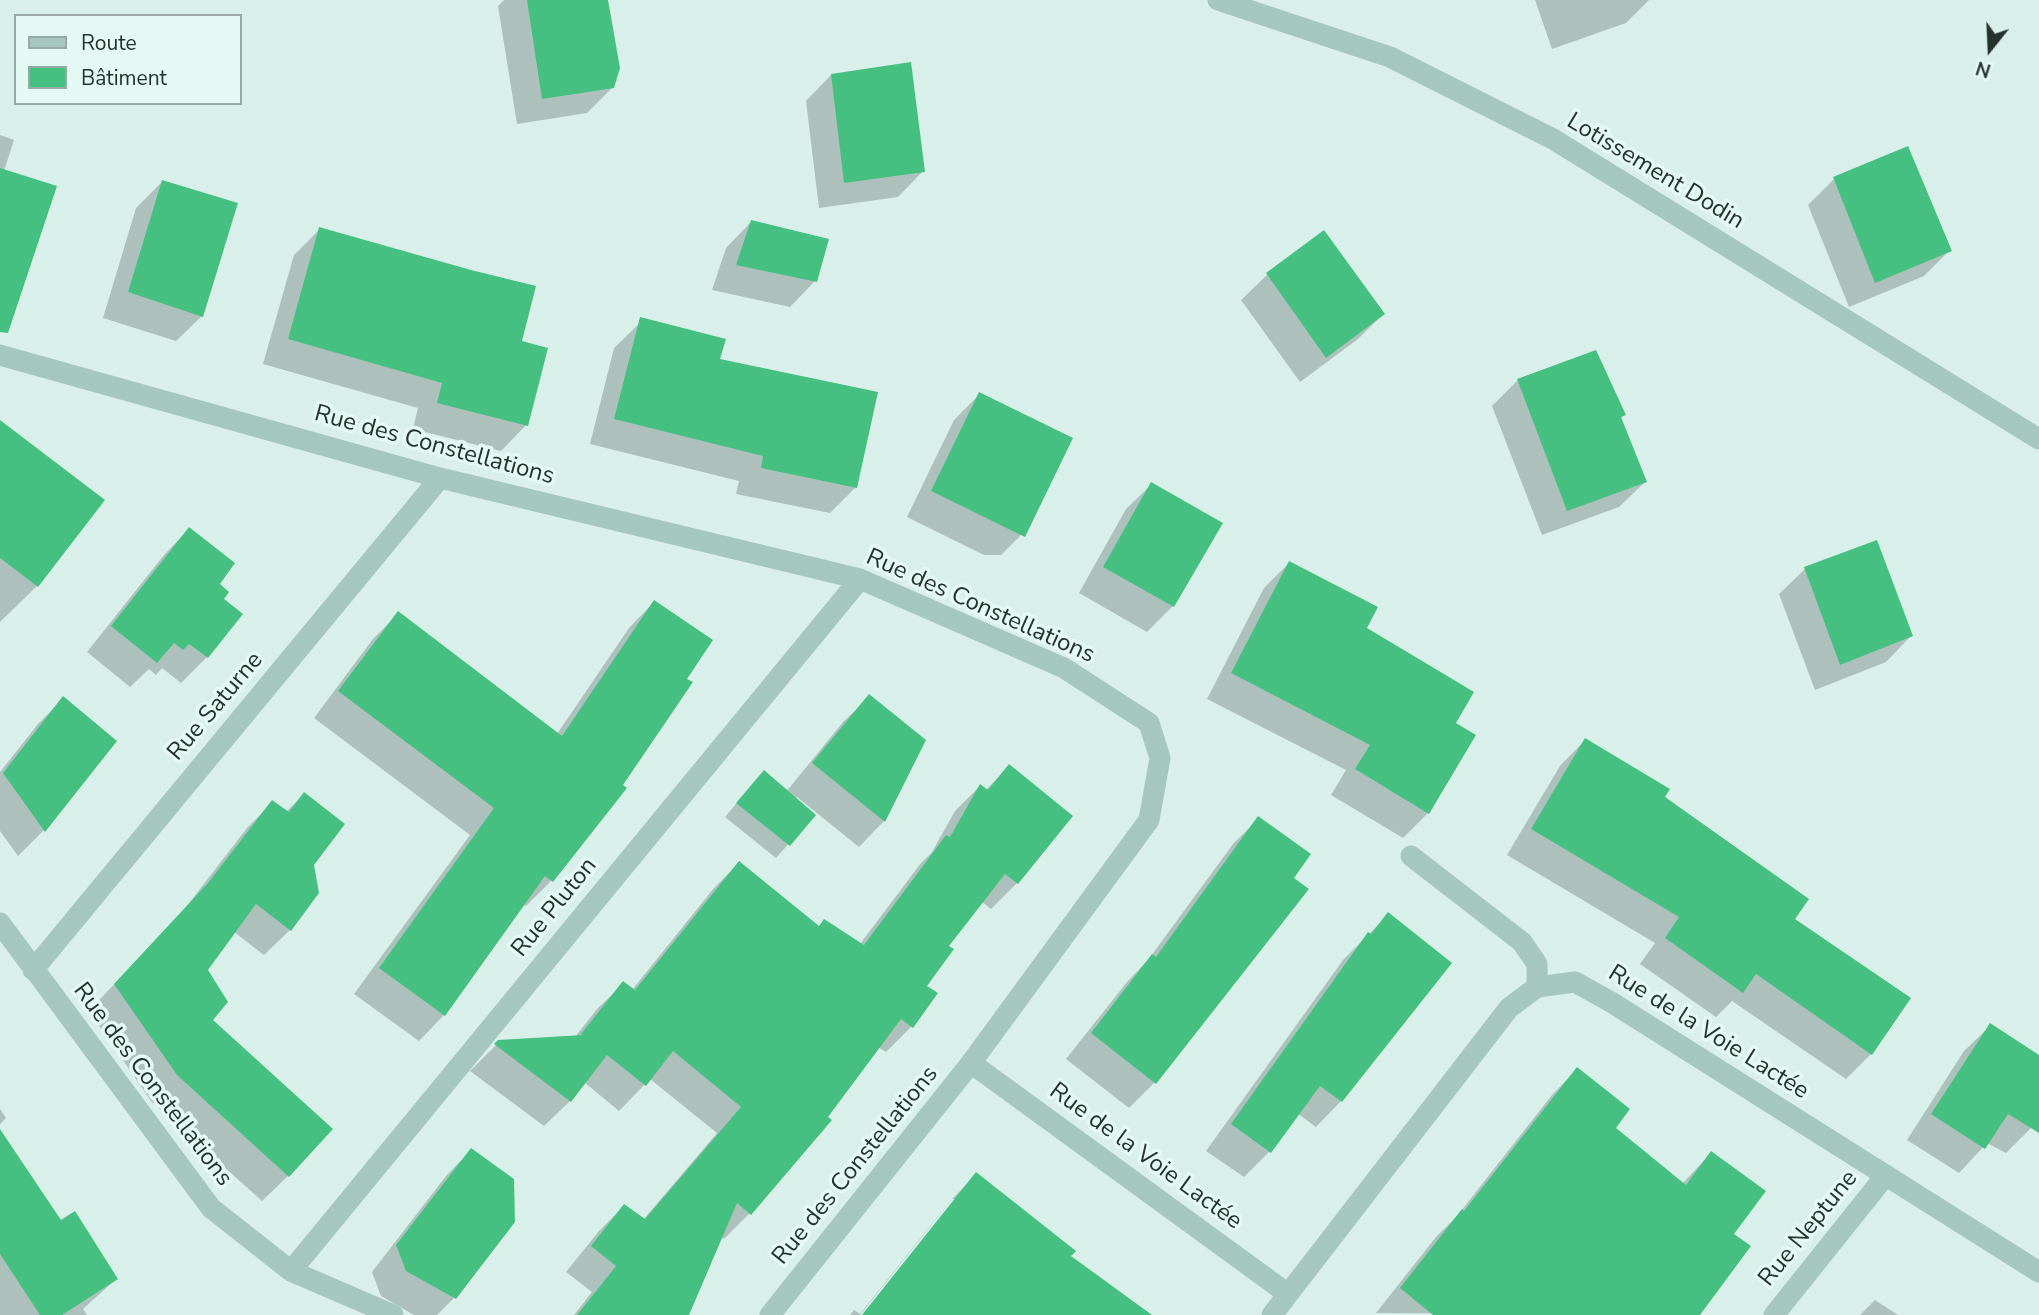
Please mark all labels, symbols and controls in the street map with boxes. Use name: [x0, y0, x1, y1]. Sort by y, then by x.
legend: [14, 14, 242, 105]
north arrow: [1955, 14, 2025, 84]
text: Route: [81, 29, 137, 57]
text: N: [1973, 54, 1994, 84]
text: Bâtiment: [81, 64, 167, 92]
street label: Lotissement Dodin: [1561, 108, 1749, 236]
street label: Rue des Constellations: [311, 400, 557, 492]
street label: Rue des Constellations: [861, 544, 1099, 670]
street label: Rue Saturne: [162, 647, 270, 767]
street label: Rue Pluton: [506, 853, 604, 963]
street label: Rue de la Voie Lactée: [1602, 960, 1814, 1106]
street label: Rue des Constellations: [66, 978, 238, 1192]
street label: Rue des Constellations: [767, 1061, 945, 1271]
street label: Rue de la Voie Lactée: [1043, 1077, 1247, 1237]
street label: Rue Neptune: [1753, 1165, 1865, 1293]

